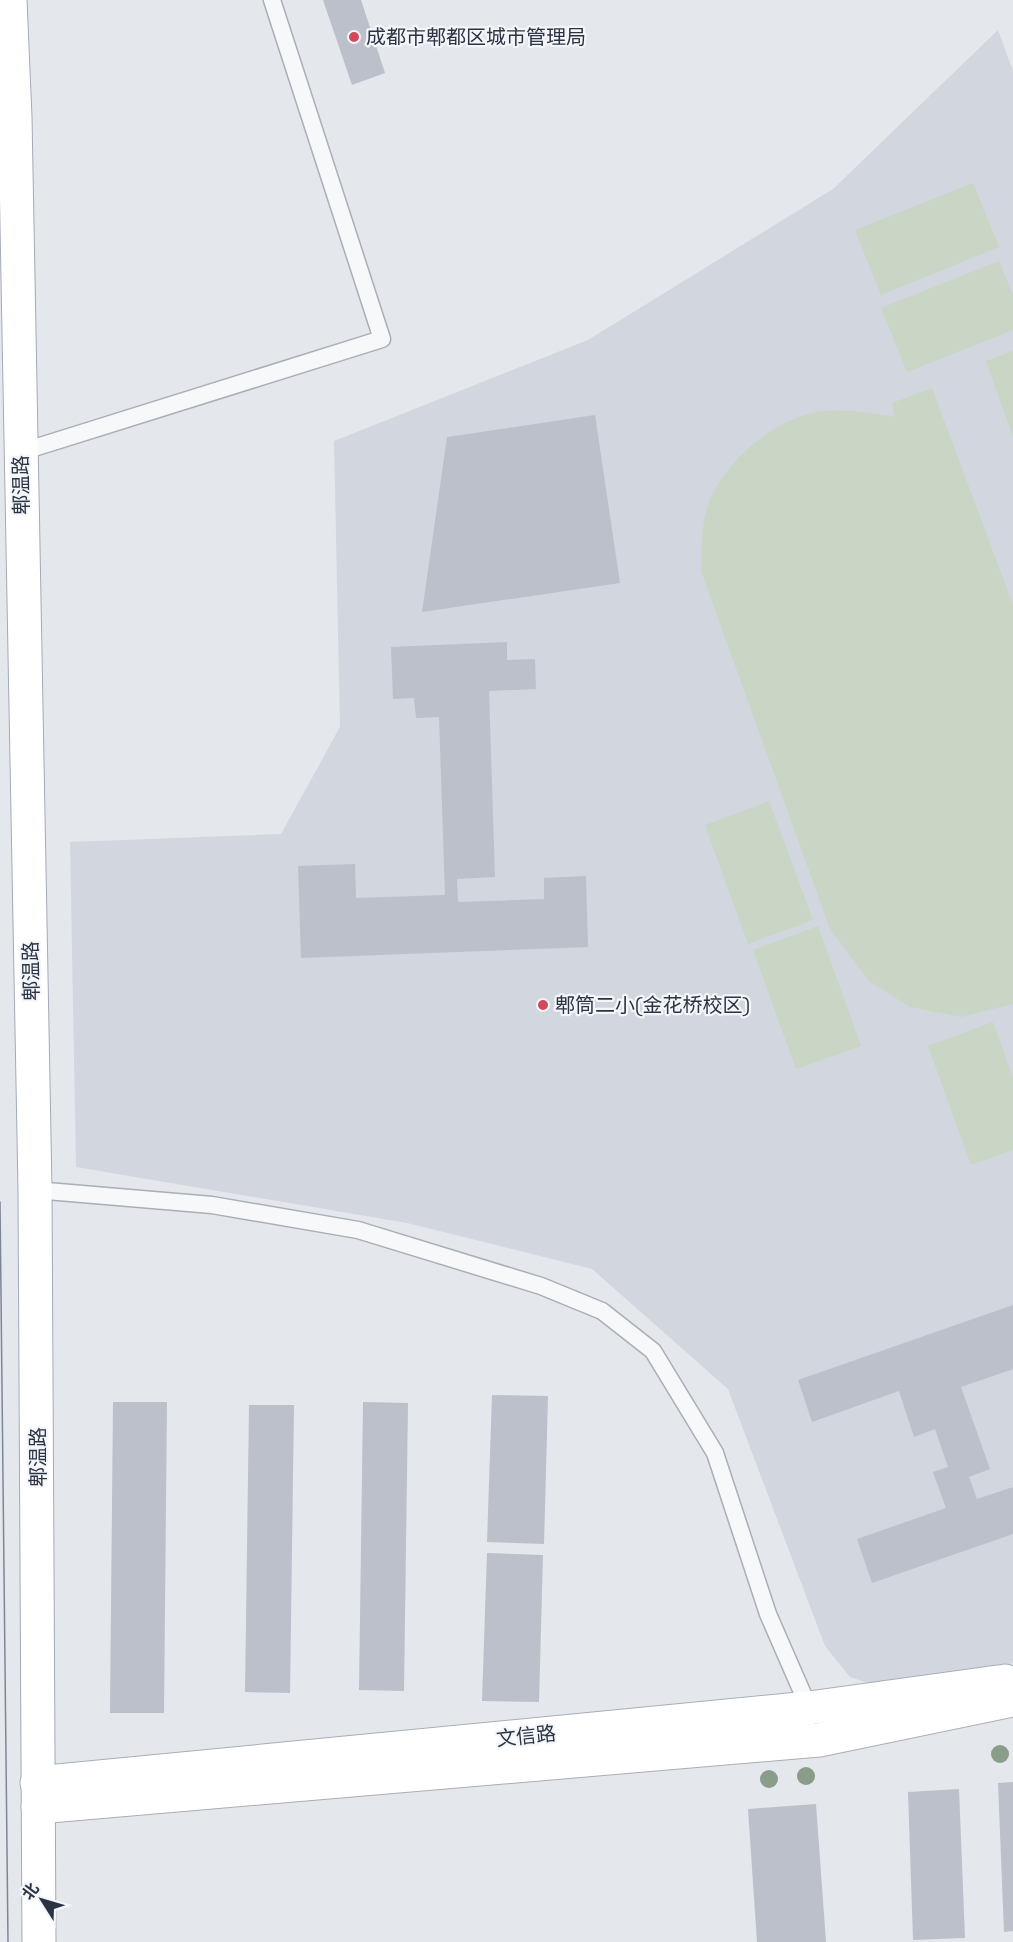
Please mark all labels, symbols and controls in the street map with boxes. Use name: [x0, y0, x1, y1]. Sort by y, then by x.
place label: 成都市郫都区城市管理局: [366, 24, 586, 50]
marker: 成都市郫都区城市管理局: [347, 30, 361, 44]
street label: 郫温路: [7, 455, 35, 515]
street label: 郫温路: [17, 941, 45, 1001]
place label: 郫筒二小(金花桥校区): [555, 992, 750, 1018]
marker: 郫筒二小(金花桥校区): [536, 998, 550, 1012]
street label: 郫温路: [25, 1427, 51, 1487]
street label: 文信路: [495, 1720, 557, 1752]
north arrow: [12, 1870, 72, 1930]
text: 北: [17, 1879, 44, 1904]

